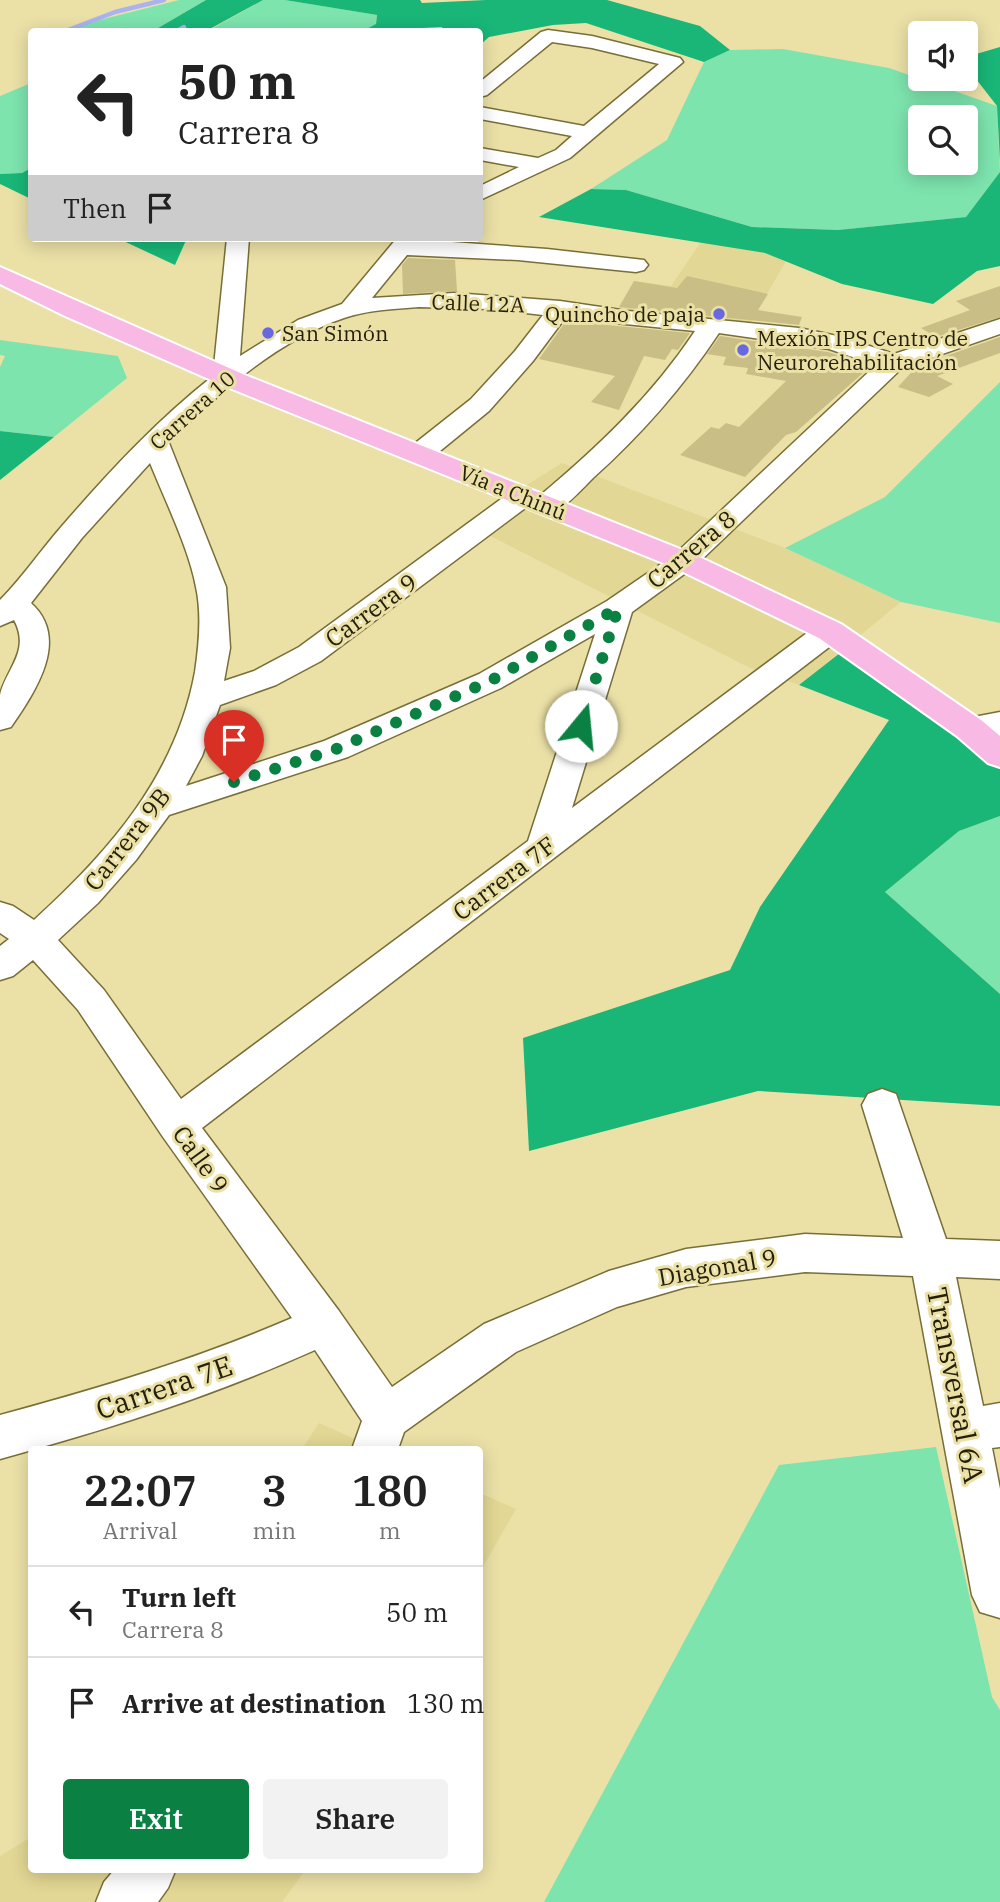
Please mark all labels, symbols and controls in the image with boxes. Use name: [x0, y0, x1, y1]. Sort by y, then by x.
map controls: [908, 21, 978, 175]
button: sound: [908, 21, 978, 91]
text: 50 m: [178, 49, 296, 112]
icon: left: [63, 56, 154, 147]
button: search: [908, 105, 978, 175]
text: Carrera 8: [178, 111, 320, 153]
icon: arrive: [141, 189, 179, 227]
text: Then: [63, 191, 127, 225]
street label: Calle 12A: [431, 287, 526, 319]
place label: Quincho de paja: [545, 300, 705, 328]
marker: Quincho de paja: [711, 306, 727, 322]
place label: San Simón: [282, 319, 388, 347]
place label: Mexión IPS Centro de Neurorehabilitación: [757, 324, 968, 376]
marker: San Simón: [260, 325, 276, 341]
marker: Mexión IPS Centro de Neurorehabilitación: [735, 342, 751, 358]
street label: Carrera 10: [143, 364, 241, 456]
street label: Vía a Chinú: [456, 458, 570, 526]
street label: Carrera 8: [640, 503, 742, 595]
street label: Carrera 9: [319, 566, 423, 654]
position arrow: [544, 689, 618, 763]
pin: [204, 710, 264, 782]
icon: arrive: [215, 721, 253, 759]
street label: Carrera 9B: [77, 781, 177, 897]
street label: Carrera 7F: [446, 829, 562, 927]
street label: Calle 9: [166, 1119, 236, 1199]
street label: Diagonal 9: [655, 1241, 779, 1293]
street label: Transversal 6A: [919, 1284, 993, 1486]
street label: Carrera 7E: [91, 1346, 237, 1428]
text: 22:07: [84, 1463, 197, 1518]
text: 3: [262, 1463, 287, 1518]
text: 180: [352, 1463, 427, 1518]
text: Arrival: [103, 1515, 178, 1545]
text: min: [252, 1515, 296, 1545]
text: m: [379, 1515, 401, 1545]
text: Turn left: [122, 1580, 236, 1614]
icon: left: [63, 1593, 101, 1631]
text: 50 m: [386, 1595, 448, 1629]
text: Carrera 8: [122, 1614, 224, 1644]
icon: arrive: [63, 1684, 101, 1722]
text: Arrive at destination: [122, 1686, 386, 1720]
text: 130 m: [407, 1686, 485, 1720]
button: Exit: [63, 1779, 249, 1859]
button: Share: [263, 1779, 448, 1859]

